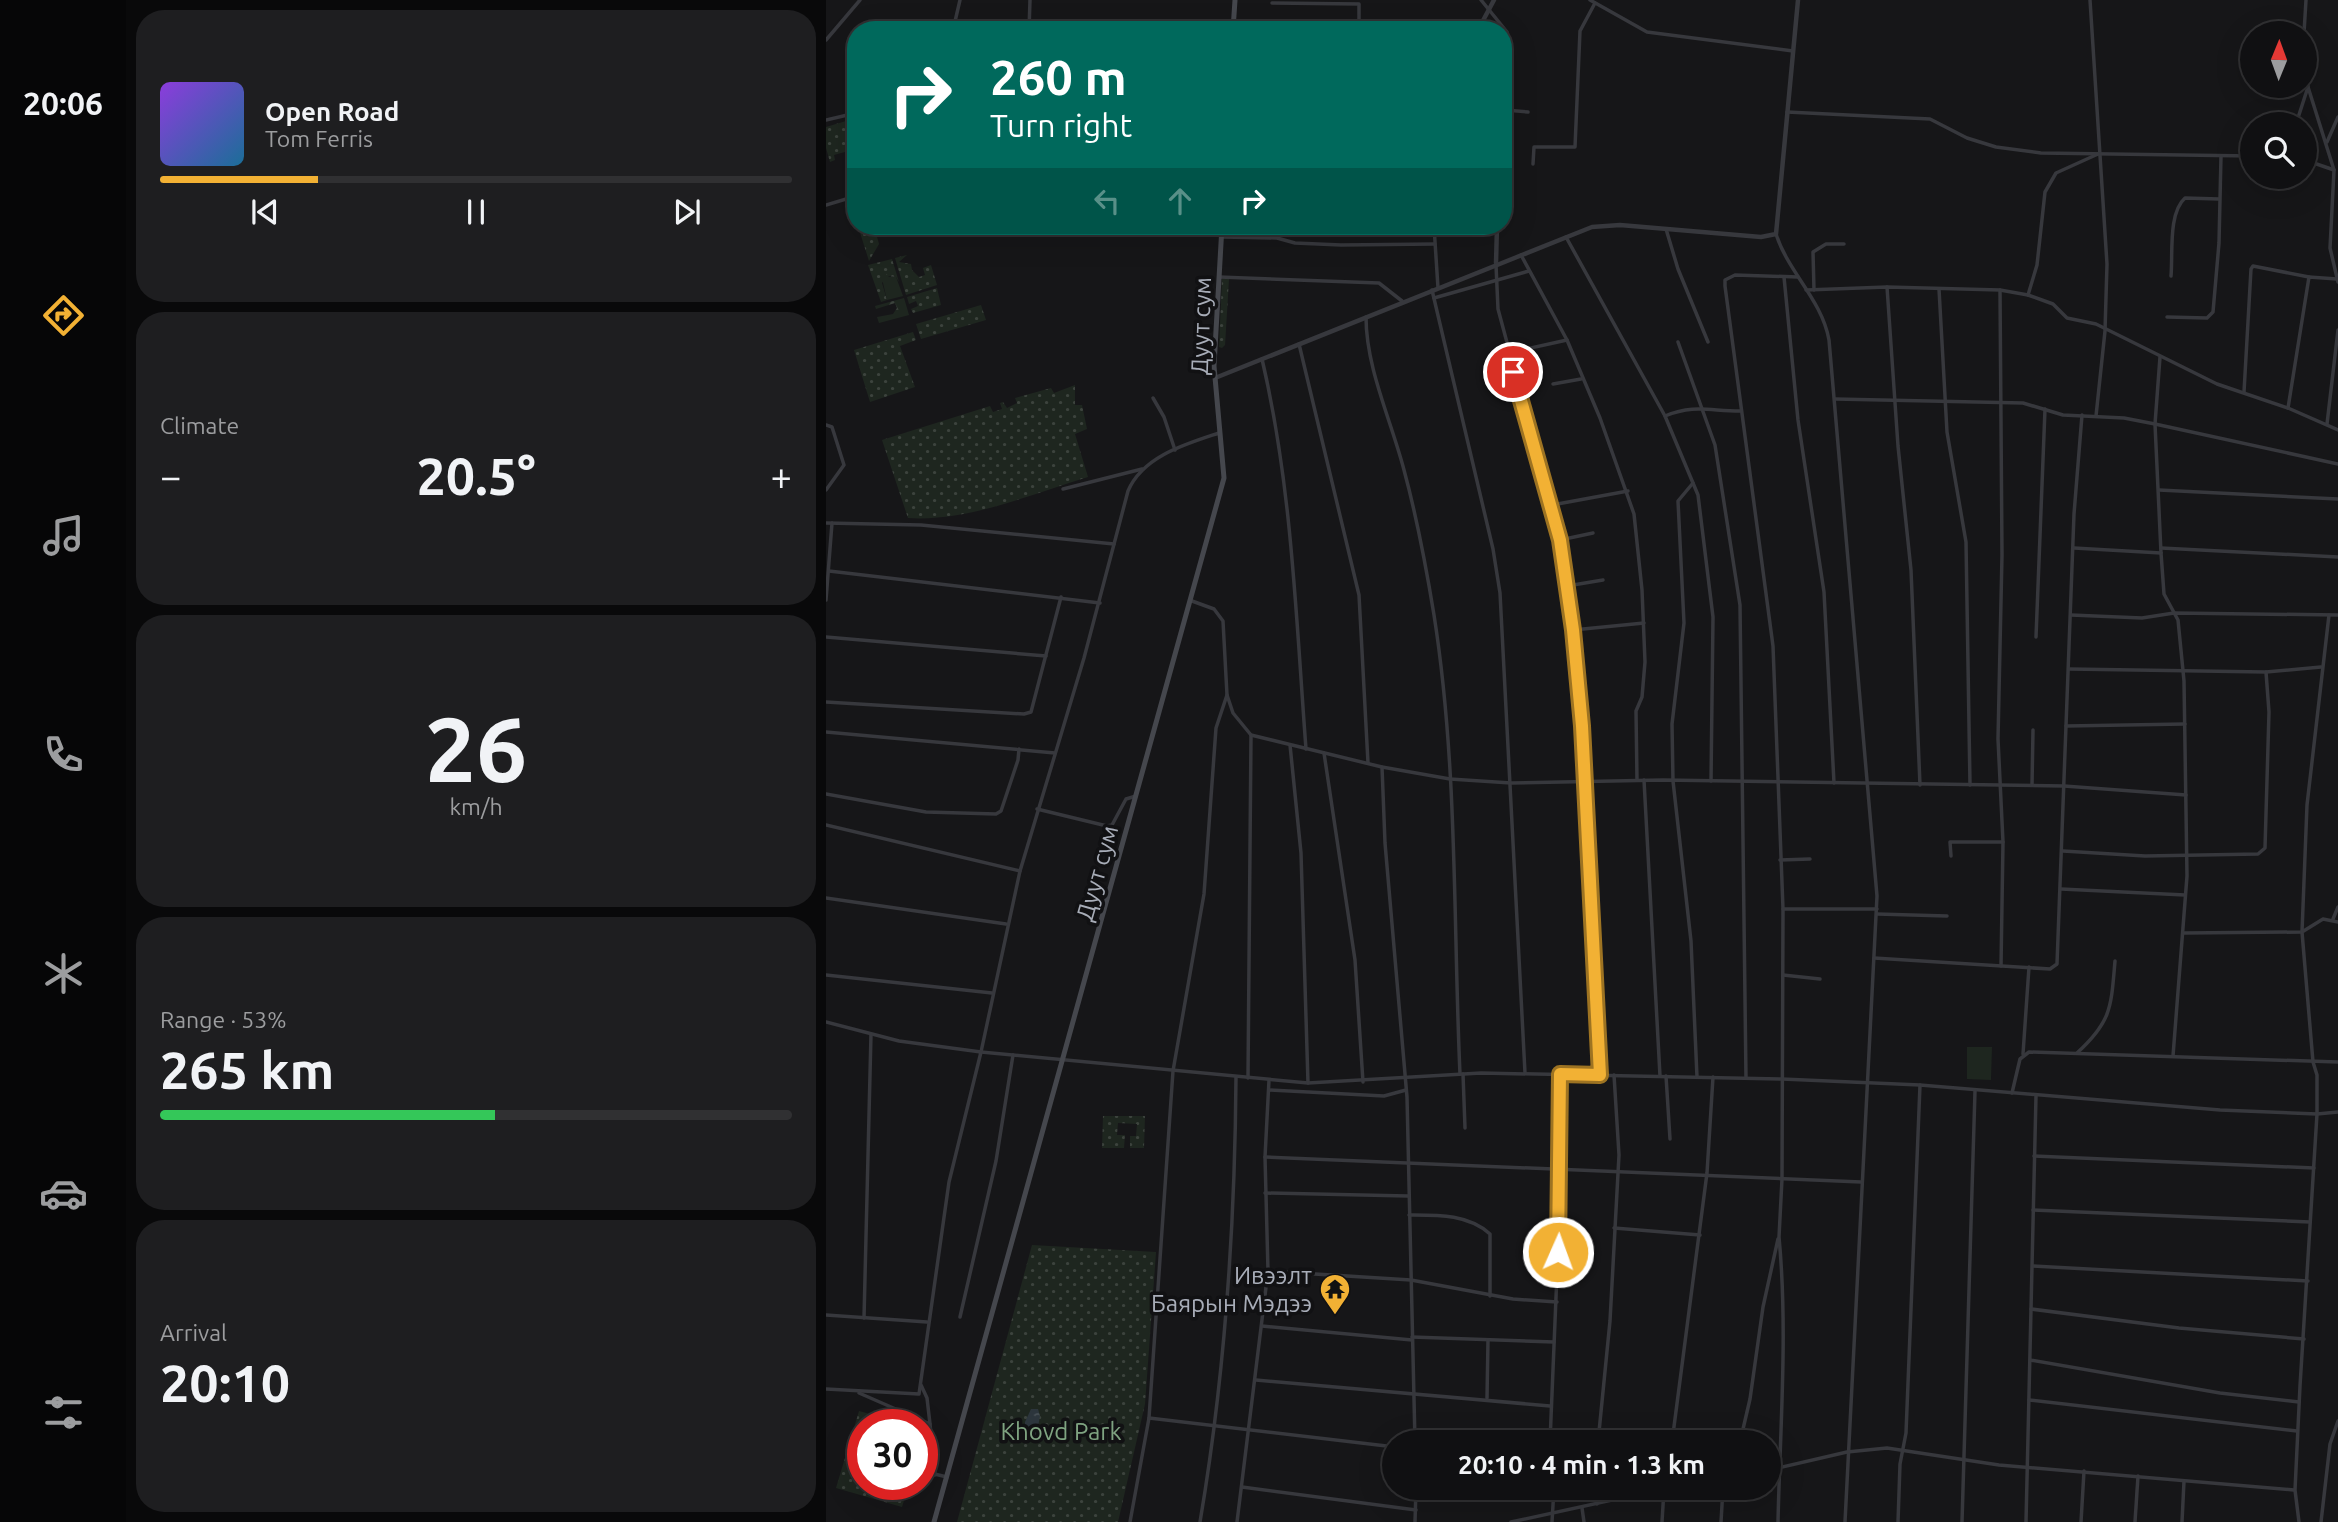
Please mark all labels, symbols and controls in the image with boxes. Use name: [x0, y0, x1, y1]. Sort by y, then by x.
north arrow: [2240, 21, 2317, 98]
map controls: [2240, 21, 2317, 189]
icon: right: [875, 49, 966, 140]
text: 260 m: [990, 49, 1127, 104]
text: 20:06: [23, 85, 103, 121]
text: Open Road: [265, 97, 399, 126]
text: Turn right: [990, 107, 1132, 143]
button: search: [2240, 112, 2317, 189]
text: Tom Ferris: [265, 126, 373, 151]
icon: left: [1088, 182, 1126, 220]
icon: ahead: [1161, 182, 1199, 220]
icon: right: [1234, 182, 1272, 220]
icon: previous: [246, 193, 284, 231]
icon: pause: [457, 193, 495, 231]
icon: next: [668, 193, 706, 231]
street label: Дуут сум: [1186, 277, 1216, 375]
icon: directions: [39, 291, 88, 340]
pin: [1483, 342, 1543, 402]
icon: arrive: [1494, 353, 1532, 391]
text: Climate: [160, 413, 239, 438]
text: 20.5°: [416, 447, 536, 505]
text: −: [160, 455, 181, 497]
text: +: [771, 455, 792, 497]
icon: music: [39, 511, 88, 560]
text: 26: [425, 697, 527, 799]
icon: phone: [39, 730, 88, 779]
text: km/h: [449, 794, 503, 819]
street label: Дуут сум: [1071, 822, 1123, 924]
icon: climate: [39, 949, 88, 998]
text: Range · 53%: [160, 1007, 287, 1032]
text: 265 km: [160, 1041, 334, 1099]
icon: car: [39, 1169, 88, 1218]
position arrow: [1521, 1215, 1595, 1289]
place label: Ивээлт Баярын Мэдээ: [1151, 1262, 1312, 1317]
temple icon: Ивээлт Баярын Мэдээ: [1318, 1272, 1352, 1316]
text: Arrival: [160, 1320, 227, 1345]
text: 20:10: [160, 1354, 290, 1412]
icon: filters: [39, 1388, 88, 1437]
speed limit sign: 30: [847, 1409, 938, 1500]
park label: Khovd Park: [1000, 1418, 1122, 1445]
text: 20:10 · 4 min · 1.3 km: [1458, 1450, 1705, 1479]

